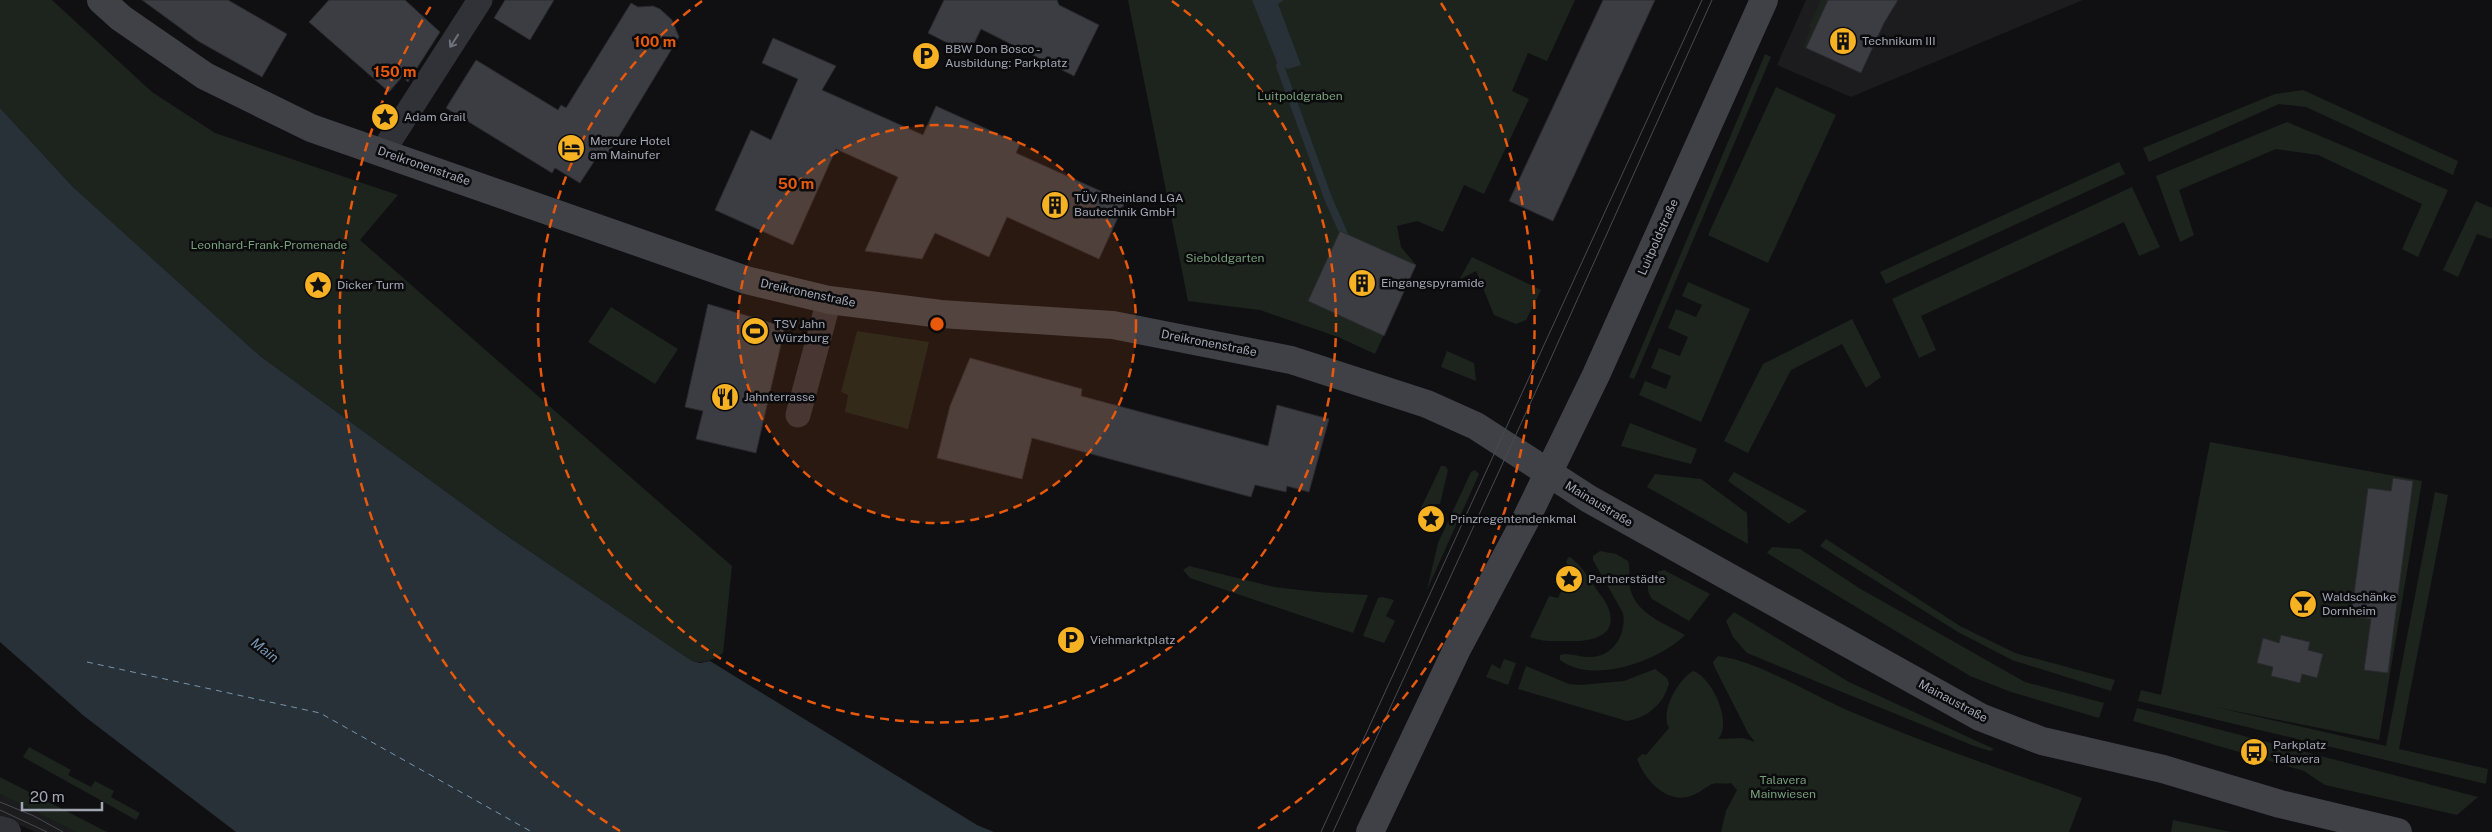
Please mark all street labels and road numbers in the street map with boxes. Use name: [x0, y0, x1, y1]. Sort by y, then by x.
street label: Dreikronenstraße: [376, 144, 472, 188]
street label: Luitpoldstraße: [1635, 197, 1681, 277]
street label: Dreikronenstraße: [759, 276, 857, 310]
street label: Dreikronenstraße: [1160, 327, 1258, 359]
street label: Mainaustraße: [1563, 478, 1636, 530]
street label: Mainaustraße: [1916, 677, 1990, 725]

